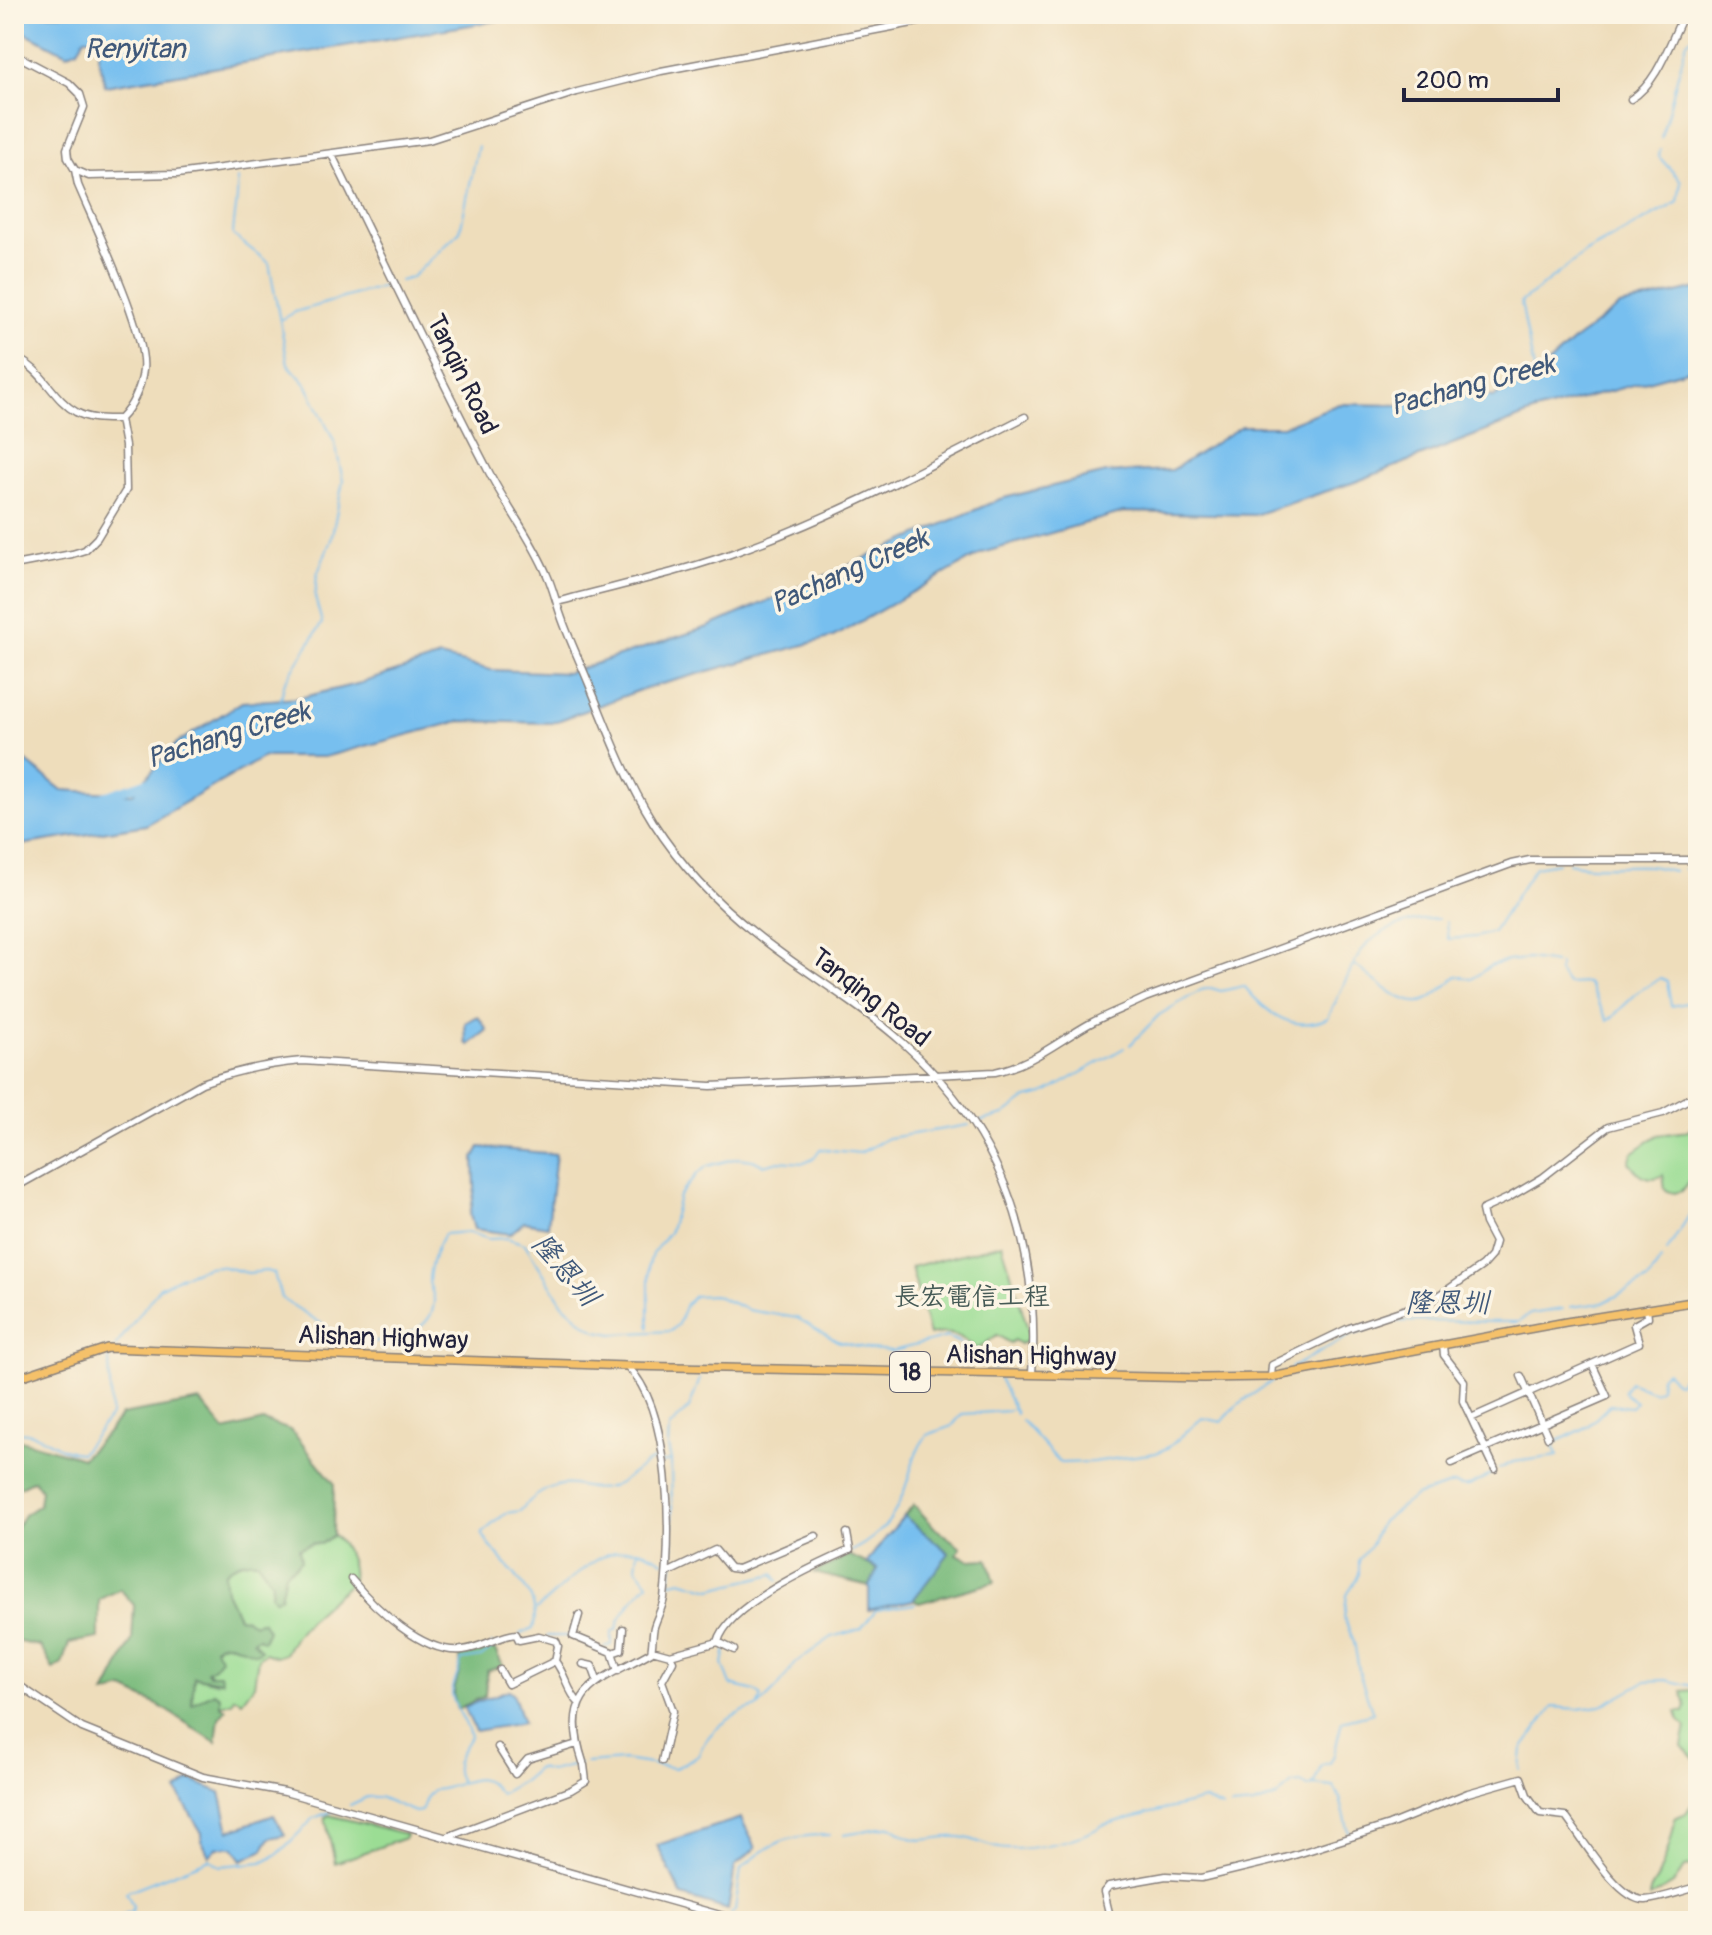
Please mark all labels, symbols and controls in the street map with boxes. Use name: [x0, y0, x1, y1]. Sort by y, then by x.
water label: Renyitan: [85, 32, 187, 67]
scale bar: [1404, 52, 1558, 102]
text: 200 m: [1416, 66, 1489, 95]
street label: Tanqin Road: [419, 309, 505, 440]
water label: Pachang Creek: [1386, 346, 1561, 424]
water label: Pachang Creek: [765, 520, 936, 622]
water label: Pachang Creek: [143, 693, 317, 777]
street label: Tanqing Road: [804, 941, 936, 1054]
water label: 隆恩圳: [524, 1227, 608, 1315]
park label: 長宏電信工程: [894, 1281, 1050, 1313]
water label: 隆恩圳: [1405, 1286, 1492, 1321]
street label: Alishan Highway: [297, 1319, 469, 1357]
street label: Alishan Highway: [945, 1339, 1117, 1373]
road number: 18: [890, 1352, 930, 1392]

